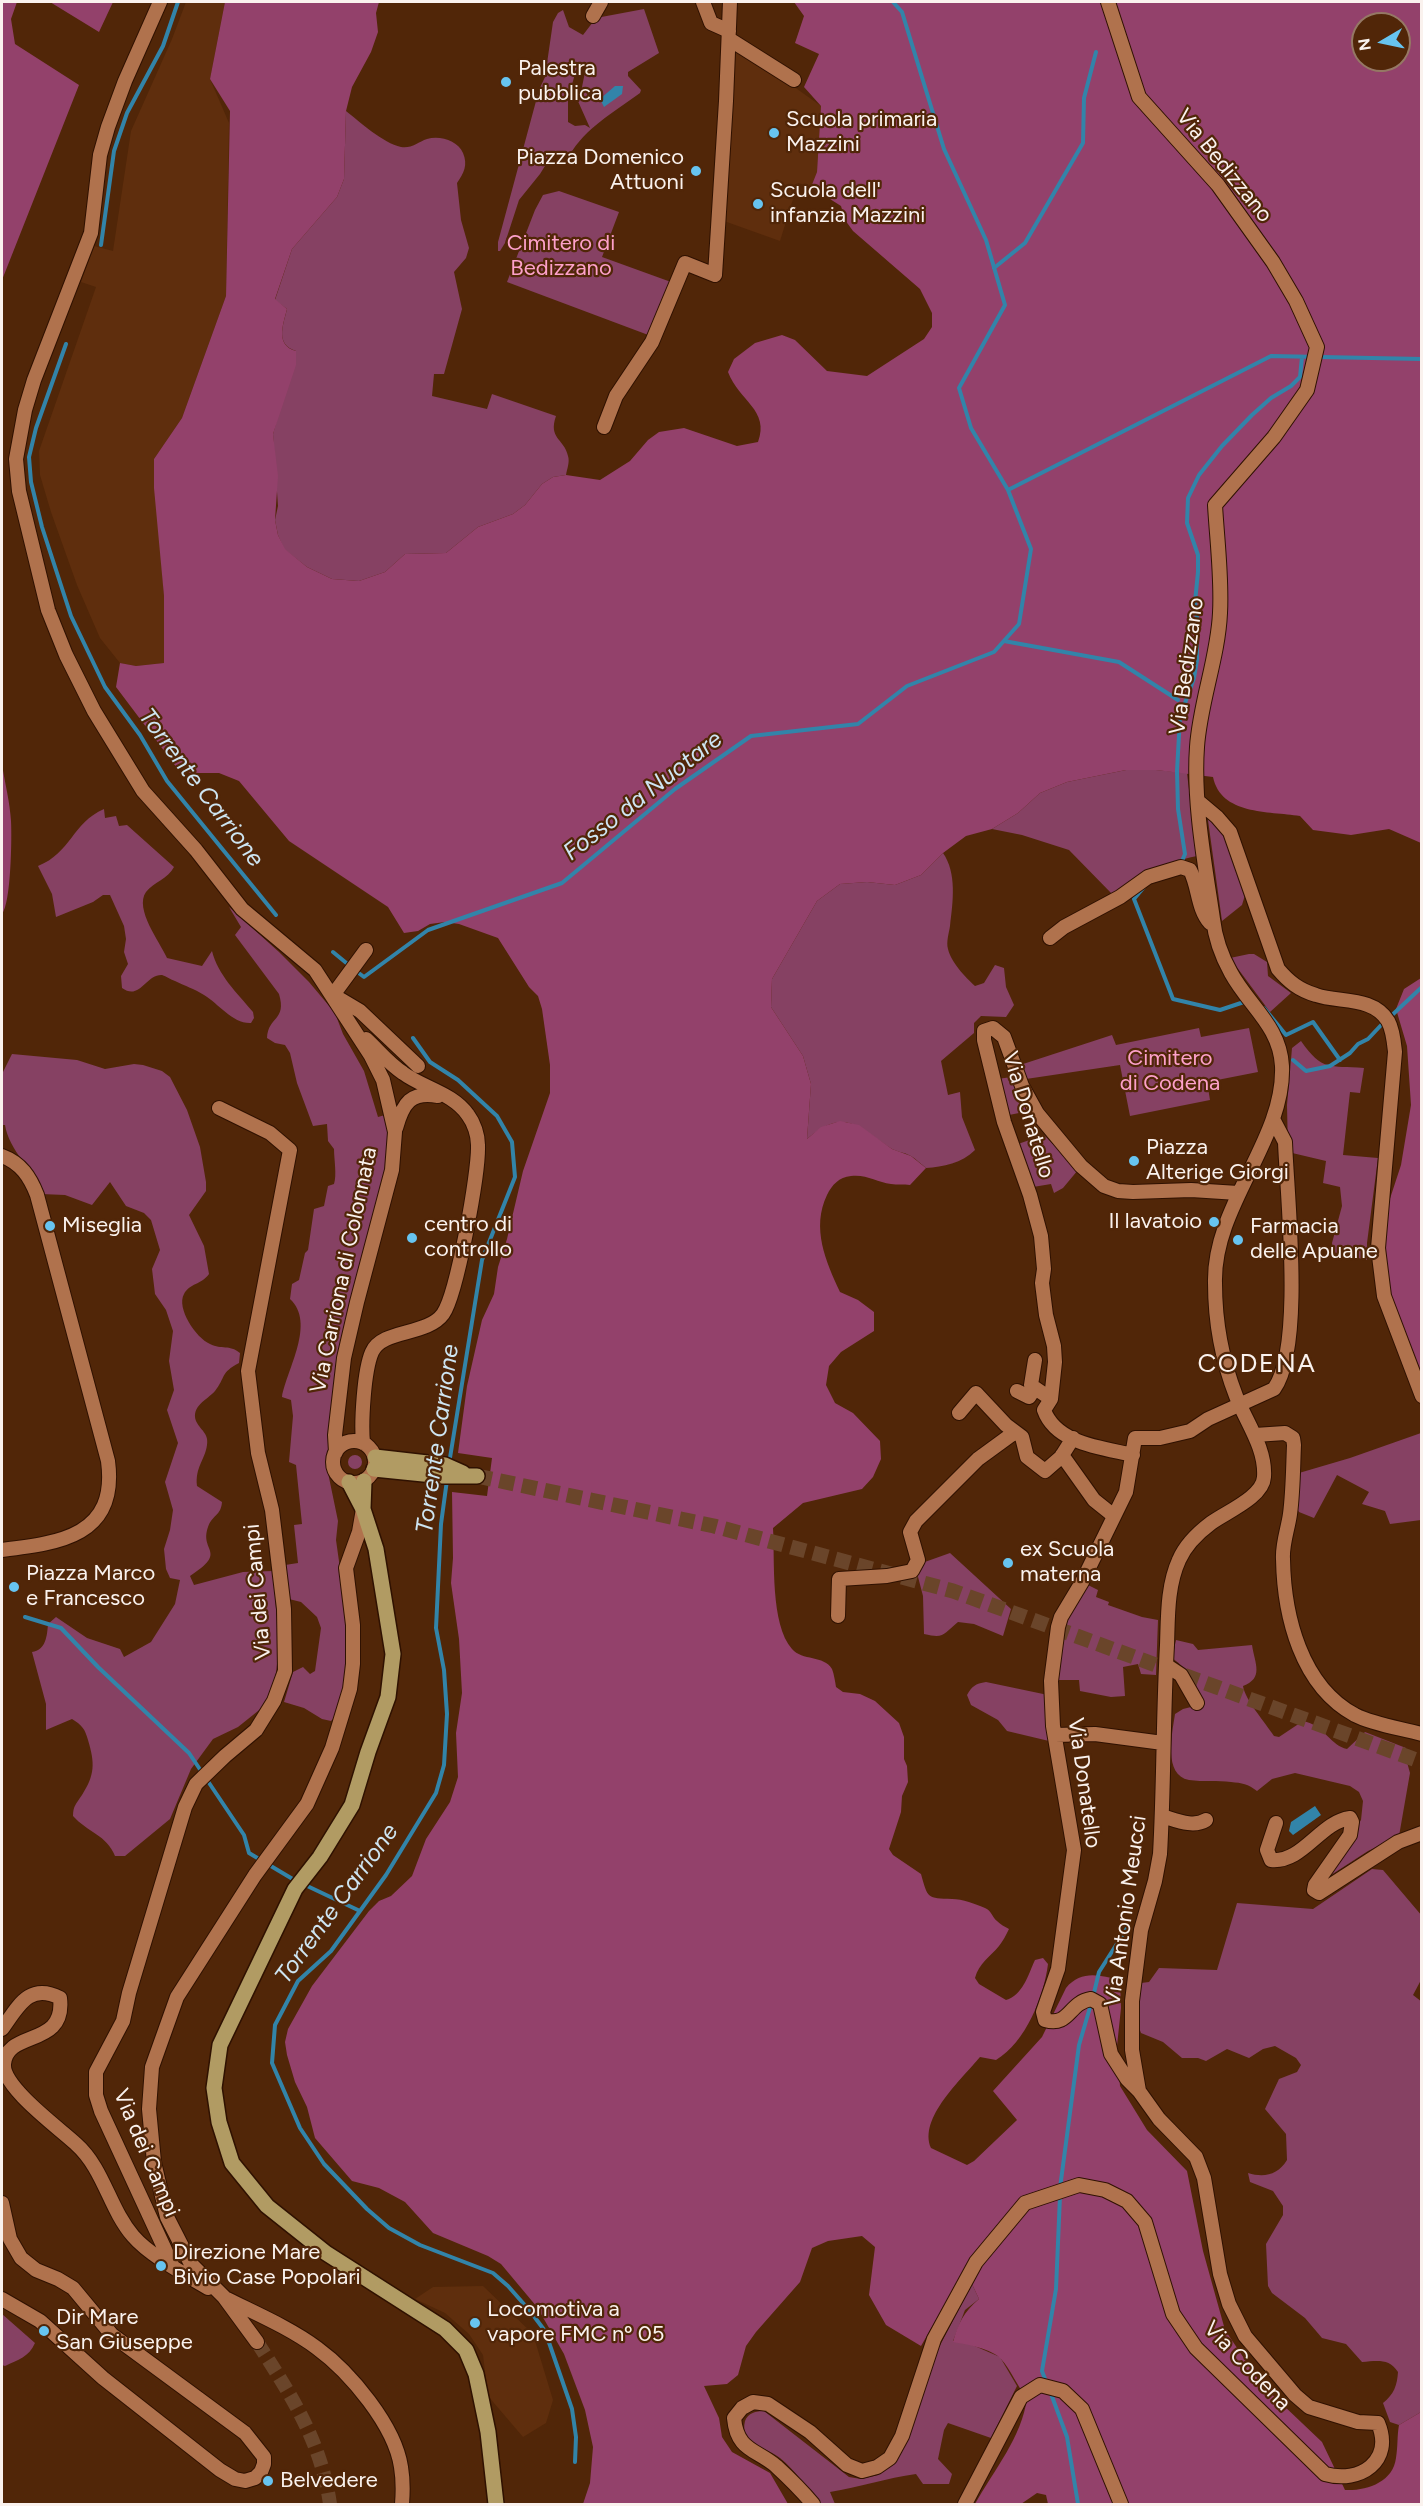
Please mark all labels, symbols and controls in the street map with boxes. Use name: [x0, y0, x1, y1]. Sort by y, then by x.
north arrow: [1351, 12, 1411, 72]
text: N: [1354, 37, 1375, 52]
place label: Palestra pubblica: [518, 56, 602, 107]
marker: Palestra pubblica: [499, 75, 513, 89]
street label: Via Bedizzano: [1170, 104, 1278, 228]
place label: Scuola primaria Mazzini: [786, 107, 937, 158]
marker: Scuola primaria Mazzini: [767, 126, 781, 140]
place label: Piazza Domenico Attuoni: [516, 145, 684, 196]
marker: Piazza Domenico Attuoni: [689, 164, 703, 178]
place label: Scuola dell' infanzia Mazzini: [770, 178, 925, 230]
marker: Scuola dell' infanzia Mazzini: [751, 197, 765, 211]
park label: Cimitero di Bedizzano: [507, 231, 615, 282]
street label: Via Bedizzano: [1164, 596, 1210, 736]
water label: Torrente Carrione: [132, 703, 270, 873]
water label: Fosso da Nuotare: [558, 725, 728, 867]
park label: Cimitero di Codena: [1120, 1046, 1220, 1098]
street label: Via Donatello: [996, 1048, 1060, 1182]
place label: Piazza Alterige Giorgi: [1146, 1135, 1289, 1186]
street label: Via Carriona di Colonnata: [305, 1145, 383, 1395]
marker: Piazza Alterige Giorgi: [1127, 1154, 1141, 1168]
place label: Il lavatoio: [1109, 1209, 1202, 1235]
place label: centro di controllo: [424, 1212, 512, 1264]
place label: Miseglia: [62, 1213, 142, 1239]
place label: Farmacia delle Apuane: [1250, 1214, 1378, 1266]
marker: Il lavatoio: [1207, 1215, 1221, 1229]
marker: Miseglia: [43, 1219, 57, 1233]
marker: centro di controllo: [405, 1231, 419, 1245]
marker: Farmacia delle Apuane: [1231, 1233, 1245, 1247]
water label: Torrente Carrione: [410, 1343, 466, 1535]
district label: CODENA: [1198, 1348, 1316, 1380]
street label: Via dei Campi: [239, 1523, 277, 1661]
place label: ex Scuola materna: [1020, 1537, 1114, 1588]
marker: ex Scuola materna: [1001, 1556, 1015, 1570]
place label: Piazza Marco e Francesco: [26, 1561, 155, 1612]
marker: Piazza Marco e Francesco: [7, 1580, 21, 1594]
street label: Via Donatello: [1062, 1716, 1106, 1850]
street label: Via Antonio Meucci: [1100, 1814, 1152, 2008]
water label: Torrente Carrione: [269, 1818, 405, 1990]
street label: Via dei Campi: [107, 2085, 185, 2221]
place label: Direzione Mare Bivio Case Popolari: [173, 2240, 361, 2292]
marker: Direzione Mare Bivio Case Popolari: [154, 2259, 168, 2273]
place label: Locomotiva a vapore FMC nº 05: [487, 2297, 664, 2348]
place label: Dir Mare San Giuseppe: [56, 2305, 193, 2356]
marker: Locomotiva a vapore FMC nº 05: [468, 2316, 482, 2330]
street label: Via Codena: [1198, 2316, 1296, 2416]
marker: Dir Mare San Giuseppe: [37, 2324, 51, 2338]
place label: Belvedere: [280, 2468, 378, 2494]
marker: Belvedere: [261, 2474, 275, 2488]

